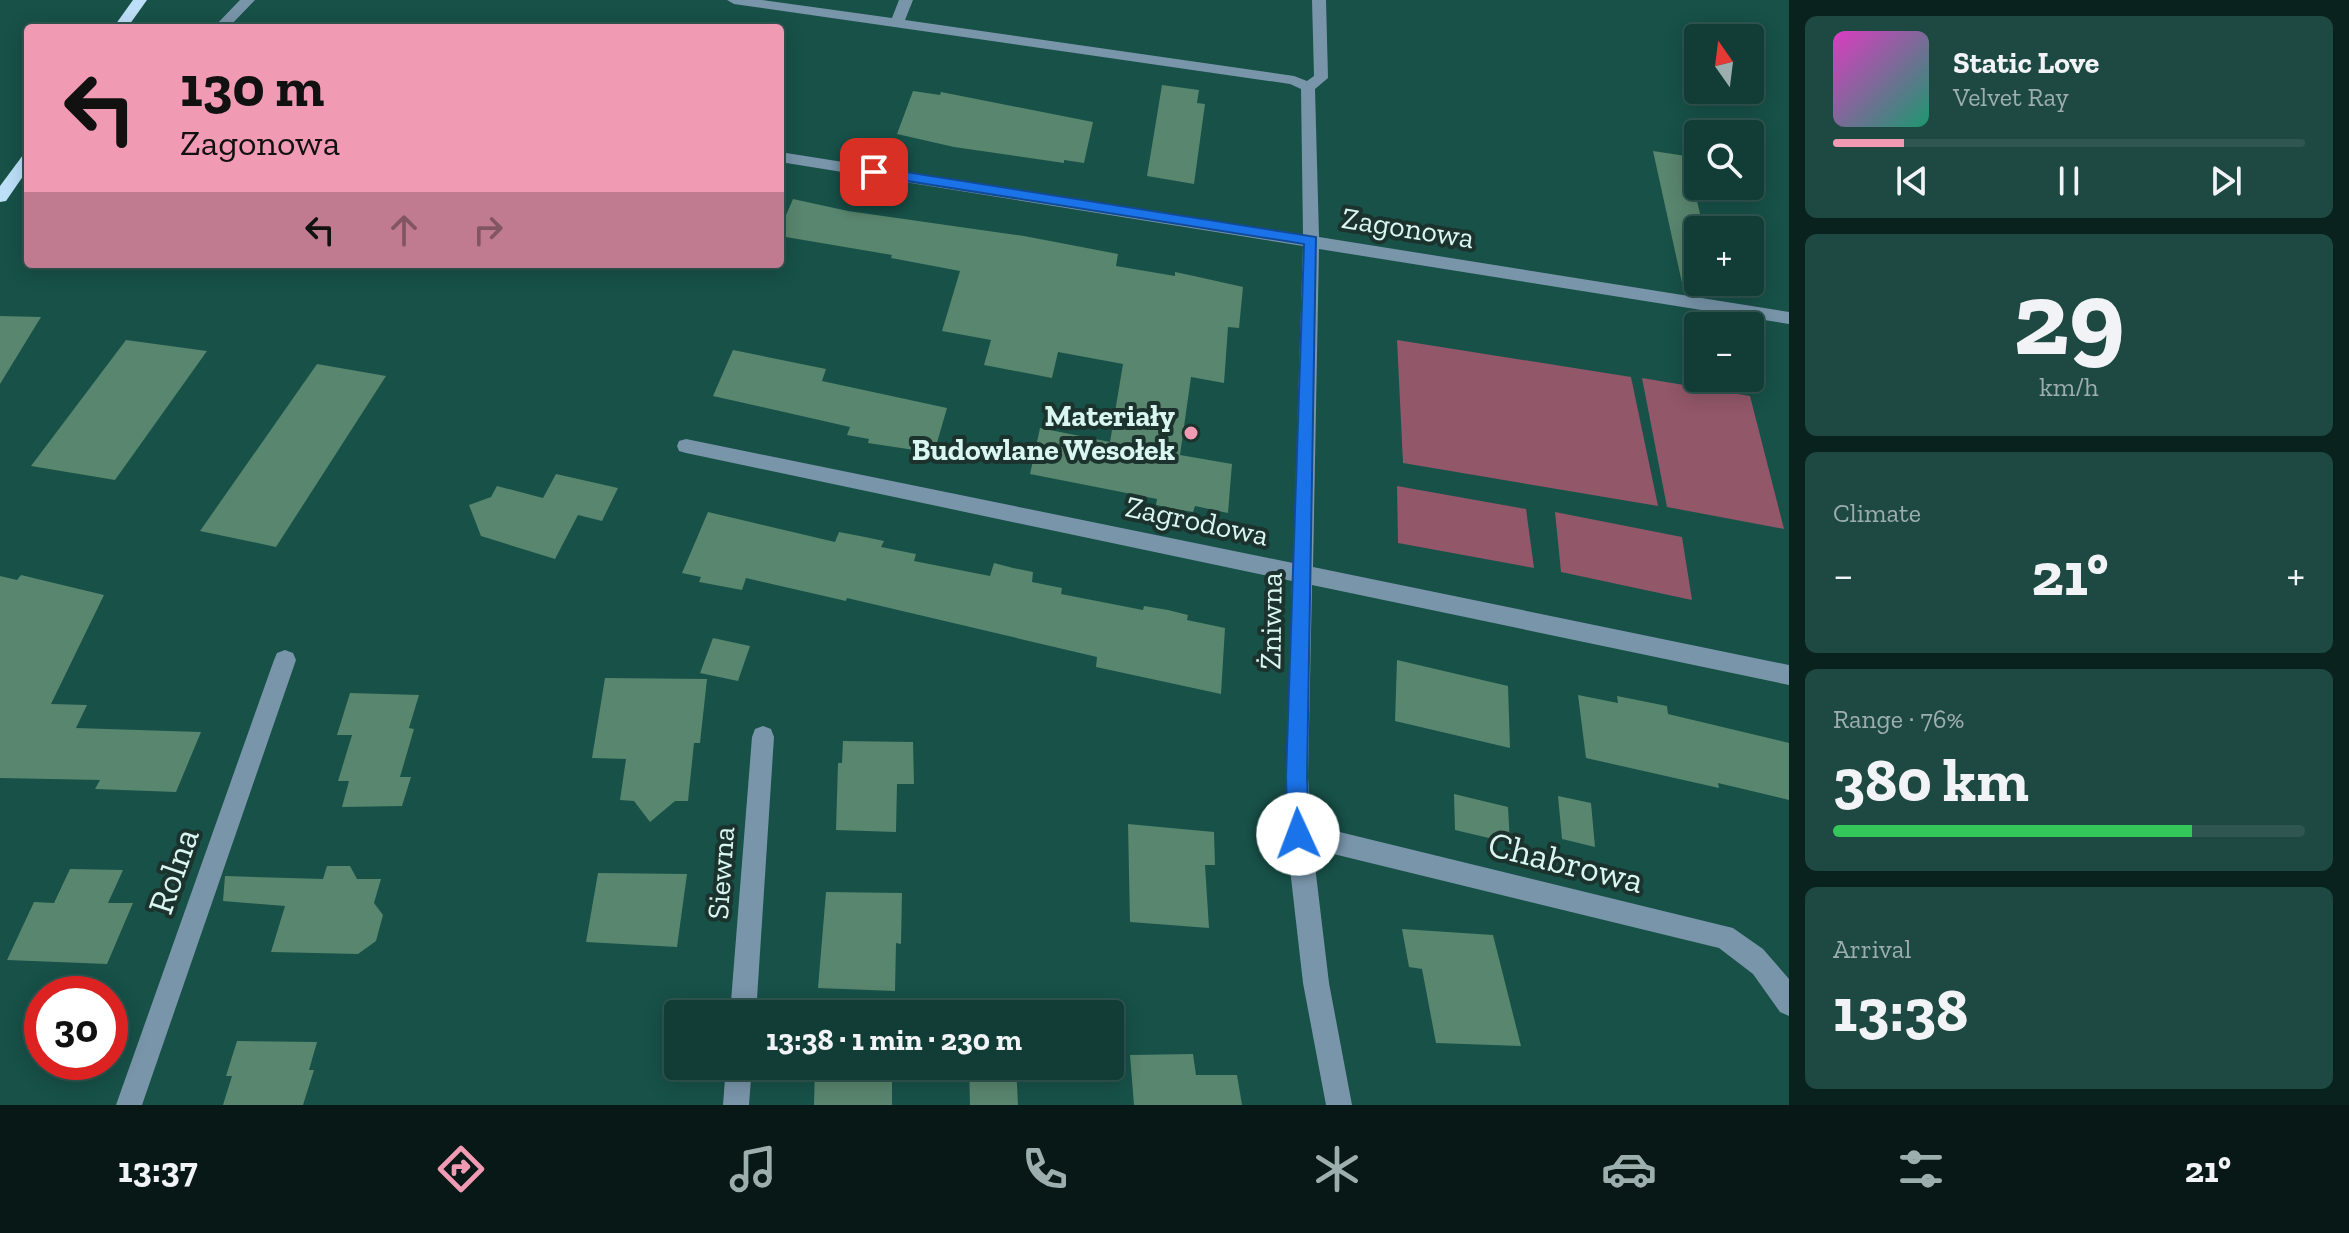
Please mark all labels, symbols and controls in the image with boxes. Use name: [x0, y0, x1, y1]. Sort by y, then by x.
north arrow: [1684, 24, 1764, 104]
map controls: [1684, 24, 1764, 392]
text: Static Love: [1953, 45, 2099, 81]
text: 130 m: [180, 53, 324, 120]
icon: left: [48, 56, 152, 160]
text: Velvet Ray: [1953, 81, 2069, 113]
button: search: [1684, 120, 1764, 200]
text: Zagonowa: [180, 121, 340, 164]
pin: [840, 138, 908, 206]
icon: arrive: [852, 150, 896, 194]
icon: previous: [1890, 159, 1934, 203]
icon: pause: [2047, 159, 2091, 203]
icon: next: [2204, 159, 2248, 203]
street label: Zagonowa: [1339, 200, 1477, 256]
icon: left: [298, 208, 342, 252]
icon: ahead: [382, 208, 426, 252]
icon: right: [466, 208, 510, 252]
button: +: [1684, 216, 1764, 296]
text: 29: [2013, 256, 2125, 381]
button: −: [1684, 312, 1764, 392]
text: km/h: [2039, 371, 2099, 403]
place label: Materiały Budowlane Wesołek: [912, 398, 1175, 468]
marker: Materiały Budowlane Wesołek: [1182, 424, 1200, 442]
street label: Zagrodowa: [1122, 488, 1272, 554]
text: Climate: [1833, 497, 1921, 529]
text: 21°: [2031, 538, 2109, 610]
text: −: [1833, 548, 1854, 601]
text: +: [2286, 548, 2305, 601]
street label: Żniwna: [1252, 572, 1290, 670]
text: Range · 76%: [1833, 703, 1964, 735]
text: 380 km: [1833, 744, 2029, 816]
position arrow: [1256, 792, 1340, 876]
street label: Rolna: [138, 822, 208, 920]
street label: Chabrowa: [1484, 822, 1648, 902]
street label: Siewna: [700, 825, 742, 921]
text: Arrival: [1833, 933, 1911, 965]
text: 13:38: [1833, 974, 1968, 1046]
speed limit sign: 30: [24, 976, 128, 1080]
text: 13:38 · 1 min · 230 m: [766, 1022, 1022, 1058]
icon: directions: [433, 1141, 489, 1197]
icon: music: [725, 1141, 781, 1197]
icon: phone: [1017, 1141, 1073, 1197]
icon: climate: [1309, 1141, 1365, 1197]
icon: car: [1601, 1141, 1657, 1197]
icon: filters: [1893, 1141, 1949, 1197]
text: 13:37: [118, 1148, 198, 1191]
text: 21°: [2185, 1148, 2231, 1191]

